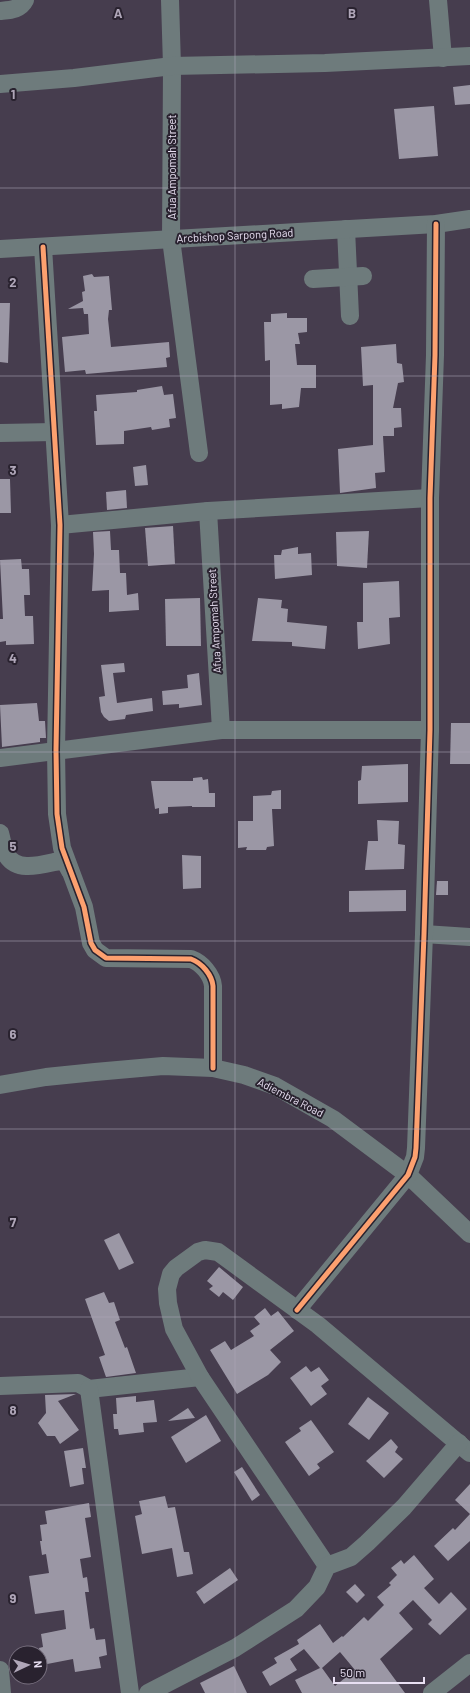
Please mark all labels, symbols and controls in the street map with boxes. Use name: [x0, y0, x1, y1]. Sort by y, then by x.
text: A: [114, 5, 123, 21]
text: B: [348, 5, 356, 21]
text: 1: [11, 86, 15, 102]
street label: Afua Ampomah Street: [165, 115, 178, 219]
street label: Arcbishop Sarpong Road: [176, 225, 294, 245]
text: 2: [9, 274, 17, 290]
text: 3: [9, 462, 17, 478]
street label: Afua Ampomah Street: [205, 568, 223, 674]
text: 4: [9, 650, 17, 666]
text: 5: [9, 838, 17, 854]
text: 6: [10, 1026, 17, 1042]
street label: Adiembra Road: [256, 1075, 326, 1119]
text: 7: [10, 1214, 17, 1230]
text: 8: [9, 1402, 17, 1418]
text: 9: [10, 1590, 17, 1606]
north arrow: [8, 1645, 48, 1685]
scale bar: [334, 1659, 424, 1685]
text: N: [32, 1660, 45, 1668]
text: 50 m: [340, 1665, 365, 1679]

